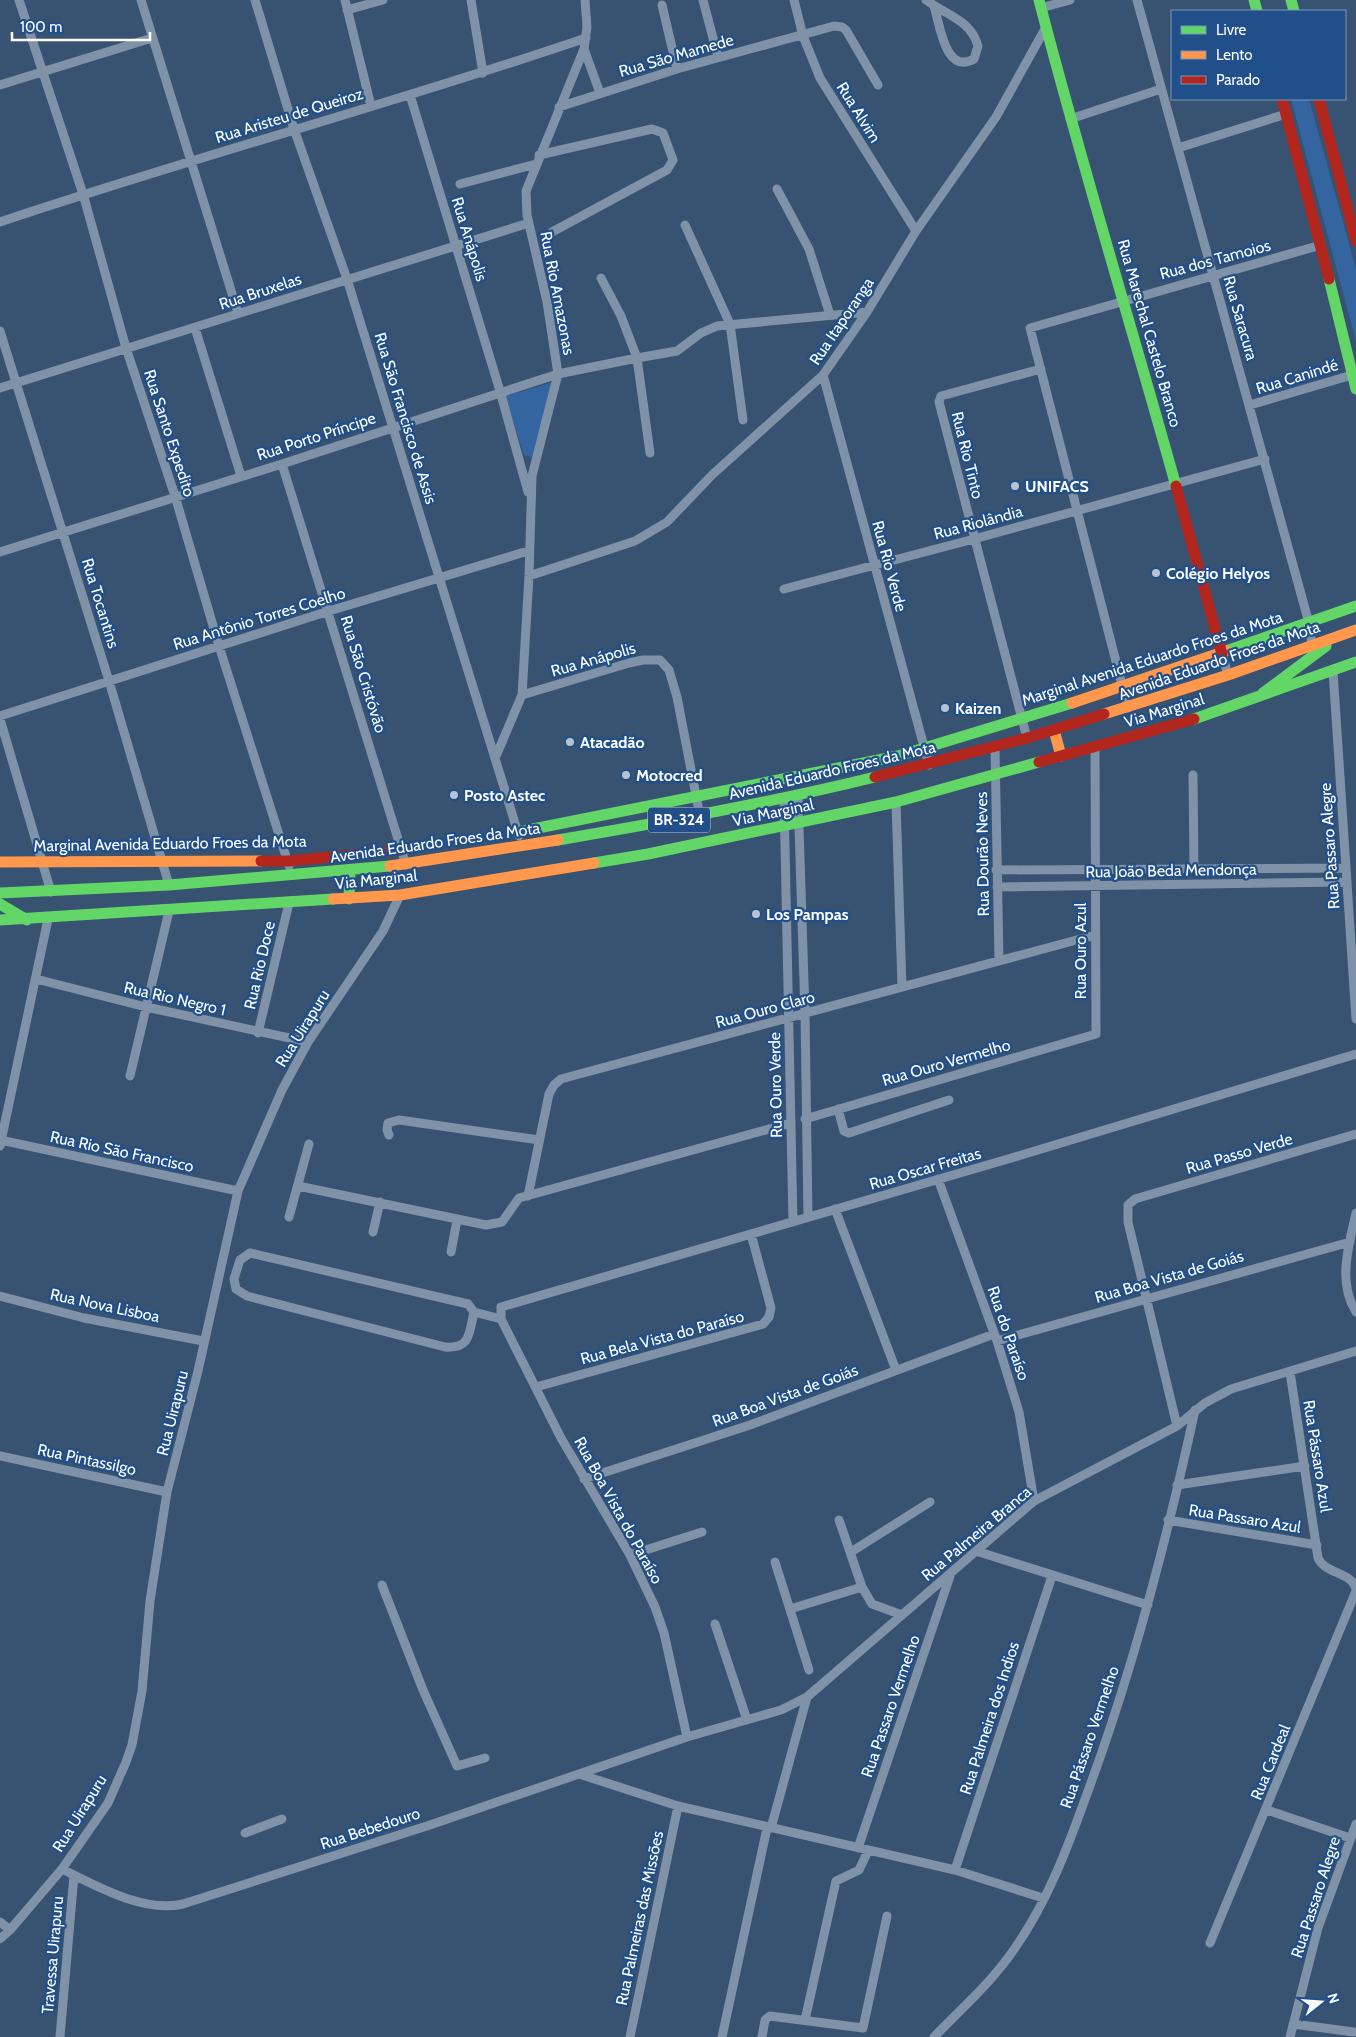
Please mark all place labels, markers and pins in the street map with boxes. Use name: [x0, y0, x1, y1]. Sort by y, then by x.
place label: UNIFACS: [1025, 477, 1089, 496]
marker: UNIFACS: [1009, 480, 1021, 492]
place label: Colégio Helyos: [1166, 564, 1270, 583]
marker: Colégio Helyos: [1150, 567, 1162, 579]
place label: Kaizen: [955, 699, 1001, 718]
marker: Kaizen: [939, 702, 951, 714]
place label: Atacadão: [580, 733, 645, 752]
marker: Atacadão: [564, 736, 576, 748]
place label: Motocred: [636, 766, 703, 785]
marker: Motocred: [620, 769, 632, 781]
place label: Posto Astec: [464, 786, 545, 805]
marker: Posto Astec: [448, 789, 460, 801]
place label: Los Pampas: [766, 905, 849, 924]
marker: Los Pampas: [750, 908, 762, 920]

